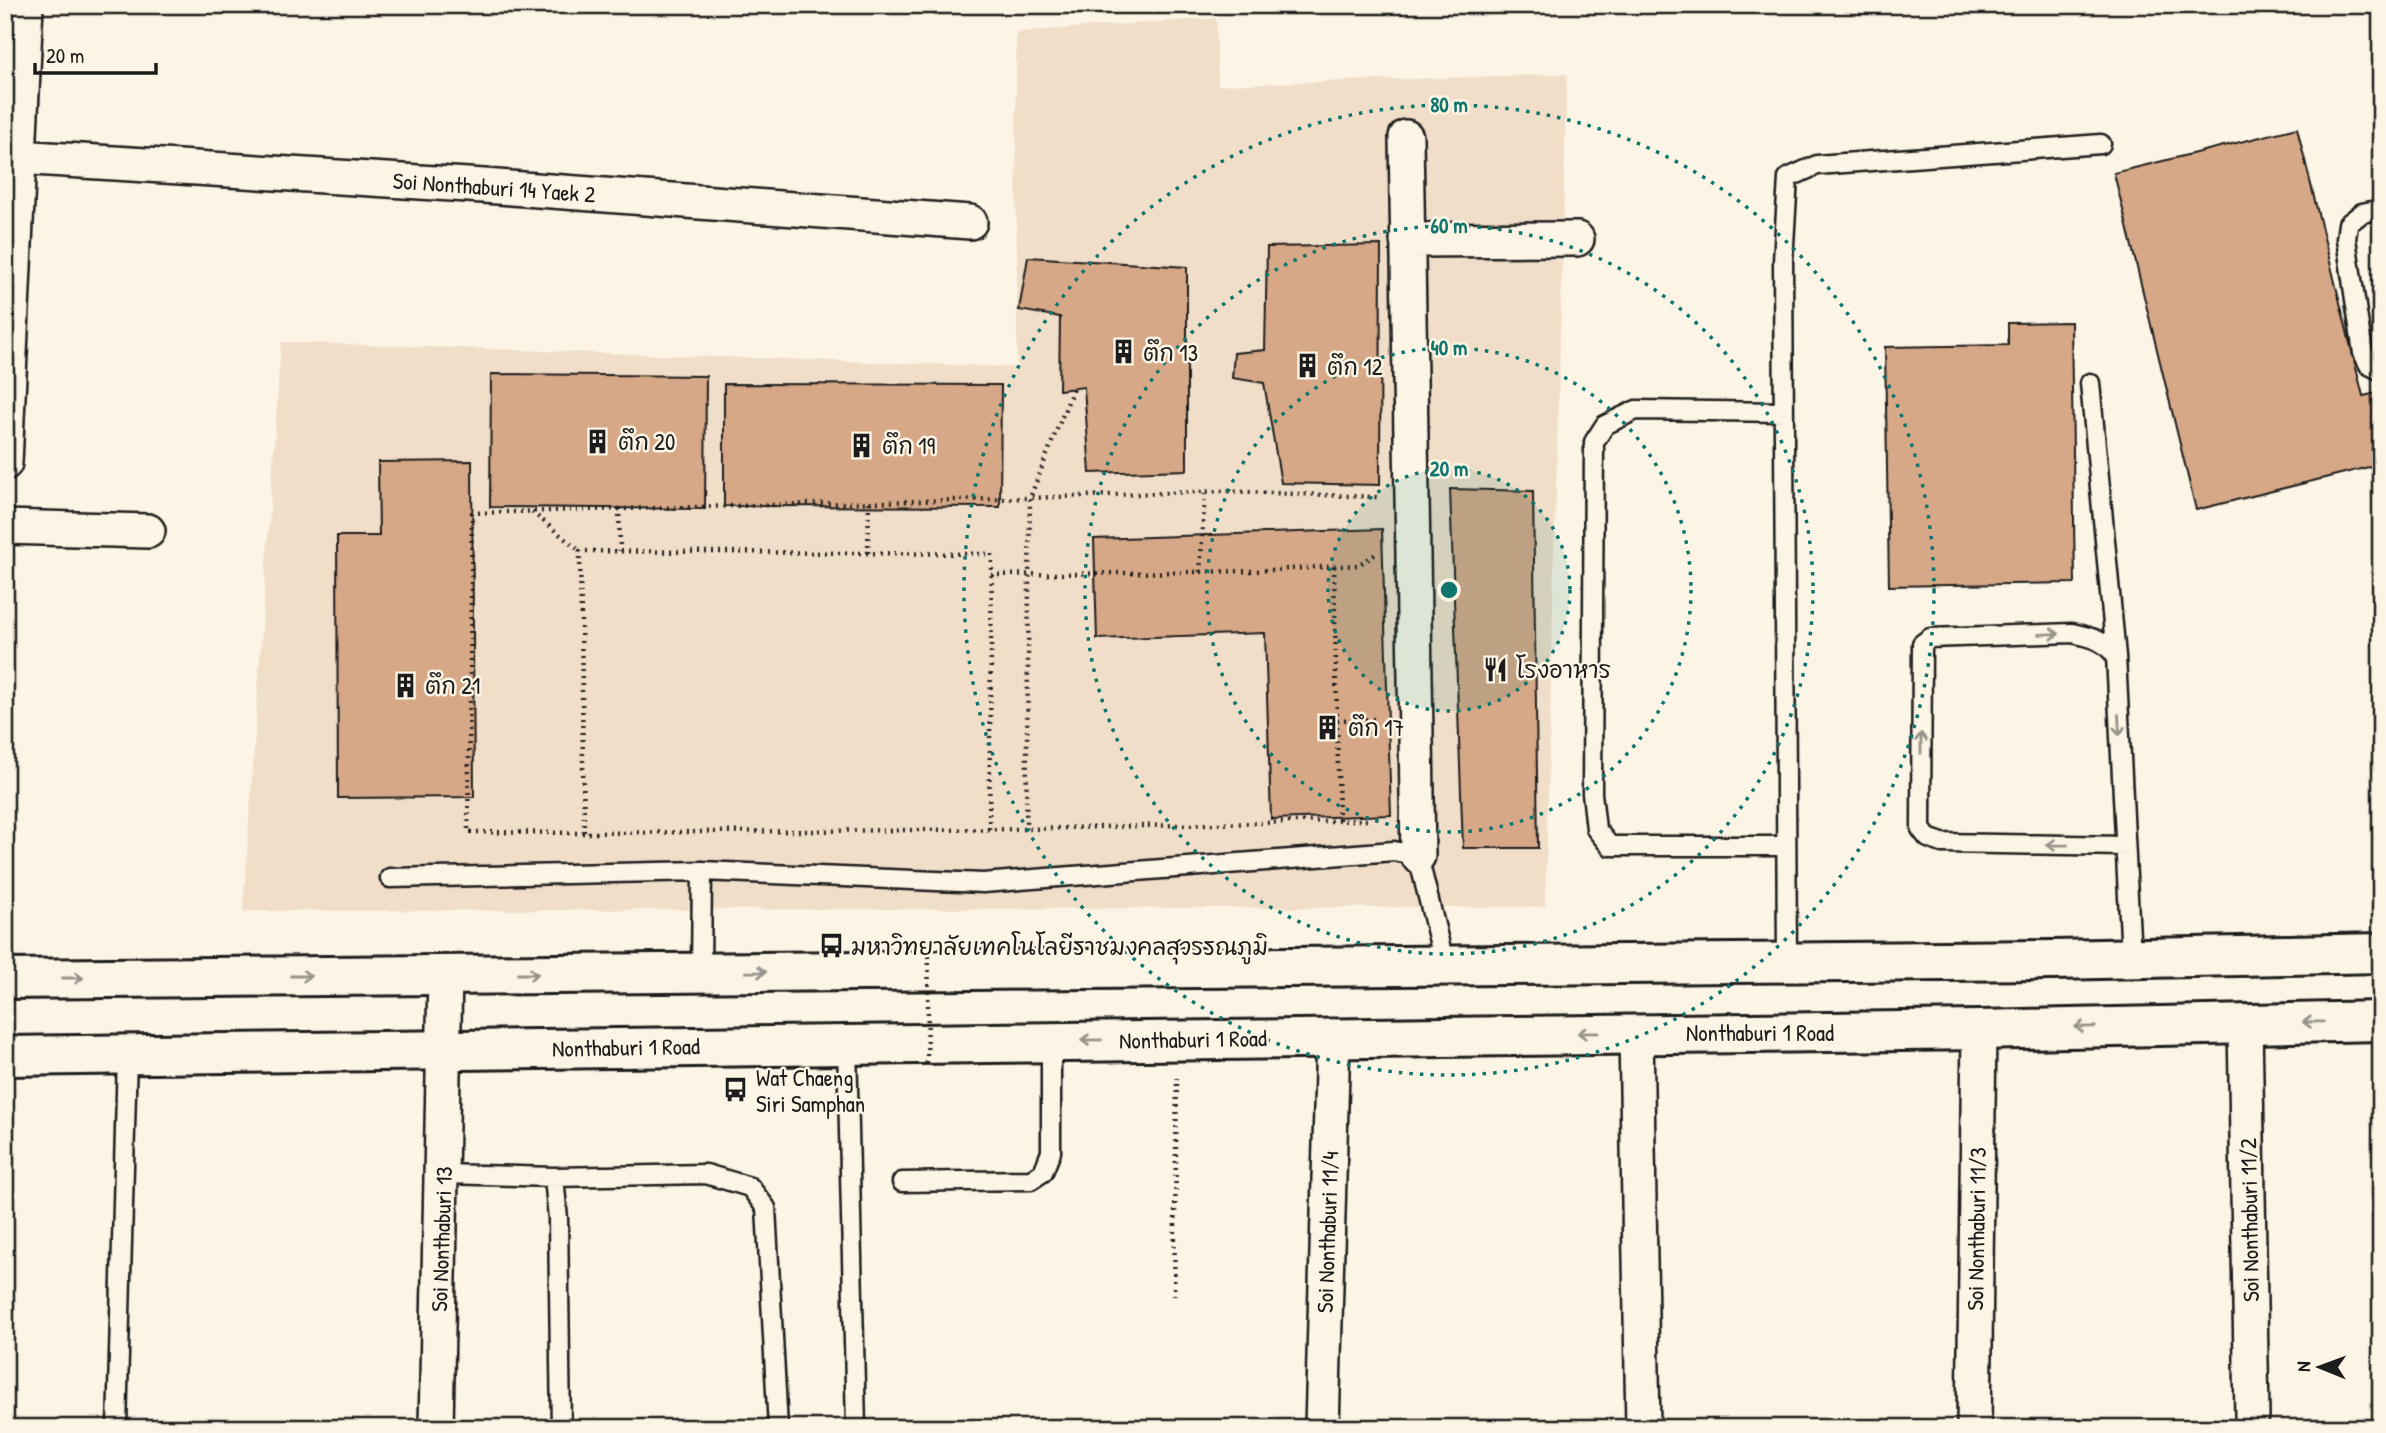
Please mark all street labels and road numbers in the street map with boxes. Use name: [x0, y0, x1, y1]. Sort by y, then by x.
street label: Soi Nonthaburi 14 Yaek 2: [392, 164, 597, 210]
street label: Nonthaburi 1 Road: [1686, 1017, 1834, 1048]
street label: Nonthaburi 1 Road: [1119, 1022, 1267, 1056]
street label: Nonthaburi 1 Road: [552, 1030, 700, 1064]
street label: Soi Nonthaburi 11/2: [2232, 1138, 2266, 1302]
street label: Soi Nonthaburi 11/3: [1959, 1147, 1993, 1311]
street label: Soi Nonthaburi 11/4: [1309, 1151, 1345, 1313]
street label: Soi Nonthaburi 13: [423, 1166, 459, 1312]

